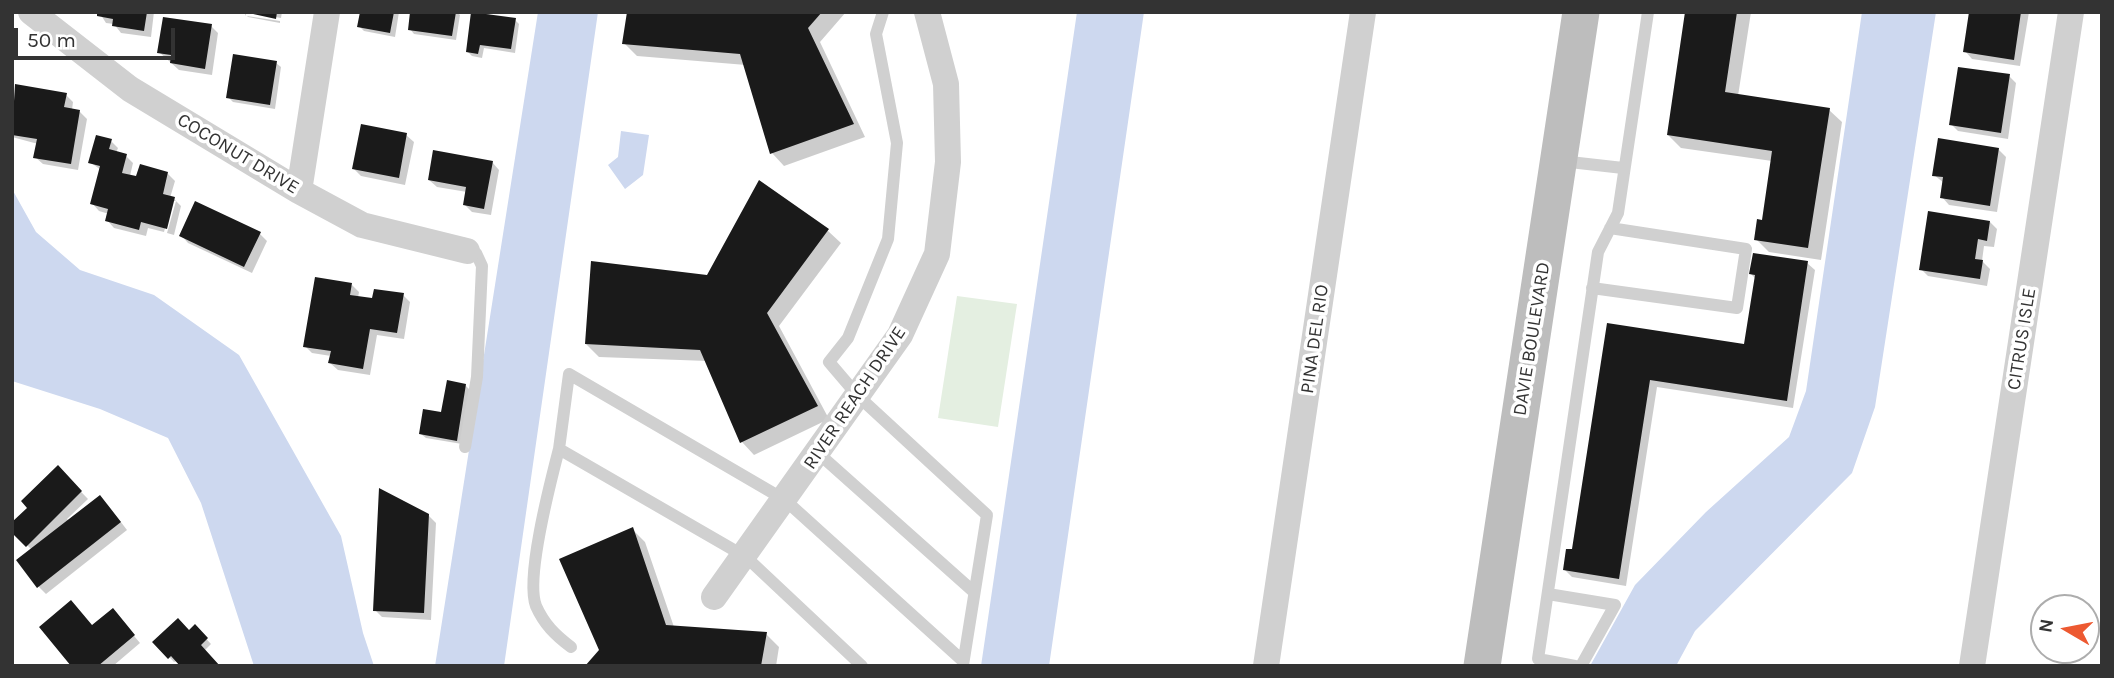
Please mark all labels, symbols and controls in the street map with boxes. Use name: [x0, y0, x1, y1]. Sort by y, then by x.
scale bar: [18, 14, 178, 58]
text: 50 m: [27, 28, 76, 52]
street label: COCONUT DRIVE: [173, 109, 303, 199]
street label: DAVIE BOULEVARD: [1509, 261, 1555, 417]
street label: PINA DEL RIO: [1296, 283, 1334, 395]
street label: CITRUS ISLE: [2003, 286, 2041, 392]
street label: RIVER REACH DRIVE: [799, 322, 911, 474]
north arrow: [2030, 594, 2100, 664]
text: N: [2034, 617, 2058, 634]

